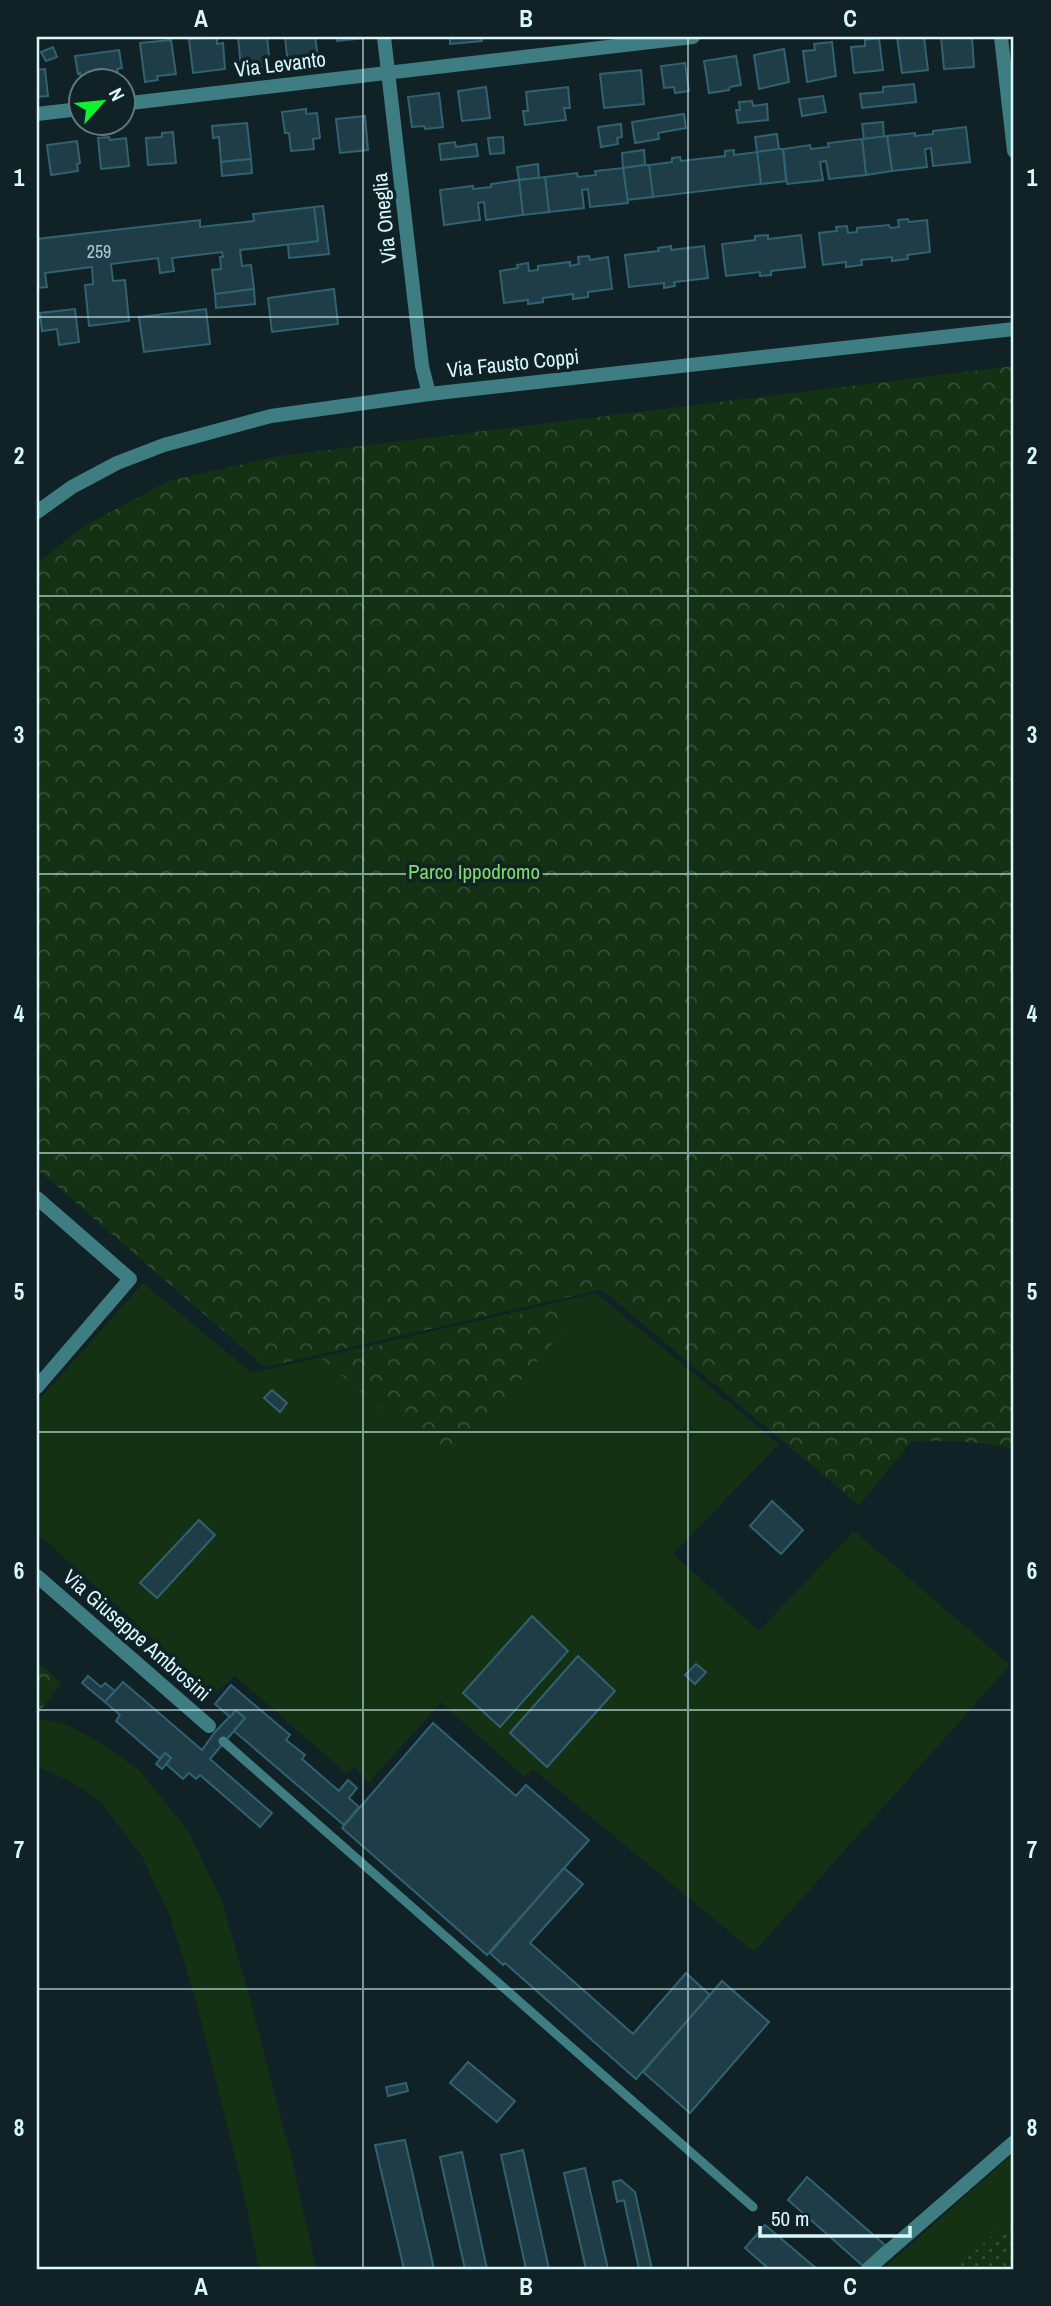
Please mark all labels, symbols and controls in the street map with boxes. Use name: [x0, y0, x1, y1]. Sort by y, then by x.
text: A: [194, 3, 208, 34]
text: B: [519, 3, 533, 34]
text: C: [843, 3, 857, 34]
street label: Via Levanto: [233, 44, 327, 84]
north arrow: [66, 66, 136, 136]
text: N: [103, 83, 131, 105]
text: 1: [14, 162, 25, 193]
text: 1: [1027, 162, 1038, 193]
street label: Via Oneglia: [365, 171, 403, 265]
house number: 259: [87, 239, 111, 264]
street label: Via Fausto Coppi: [445, 342, 581, 384]
text: 2: [14, 440, 24, 471]
text: 2: [1027, 440, 1037, 471]
text: 3: [14, 719, 24, 750]
text: 3: [1027, 719, 1037, 750]
park label: Parco Ippodromo: [408, 857, 540, 886]
text: 4: [14, 998, 25, 1029]
text: 4: [1027, 998, 1038, 1029]
text: 5: [14, 1276, 24, 1307]
text: 5: [1027, 1276, 1037, 1307]
text: 6: [14, 1555, 24, 1586]
text: 6: [1027, 1555, 1037, 1586]
street label: Via Giuseppe Ambrosini: [57, 1563, 217, 1707]
text: 7: [14, 1834, 24, 1865]
text: 7: [1027, 1834, 1037, 1865]
text: 8: [14, 2112, 24, 2143]
text: 8: [1027, 2112, 1037, 2143]
scale bar: [760, 2194, 911, 2238]
text: 50 m: [771, 2204, 809, 2233]
text: A: [194, 2271, 208, 2302]
text: B: [519, 2271, 533, 2302]
text: C: [843, 2271, 857, 2302]

